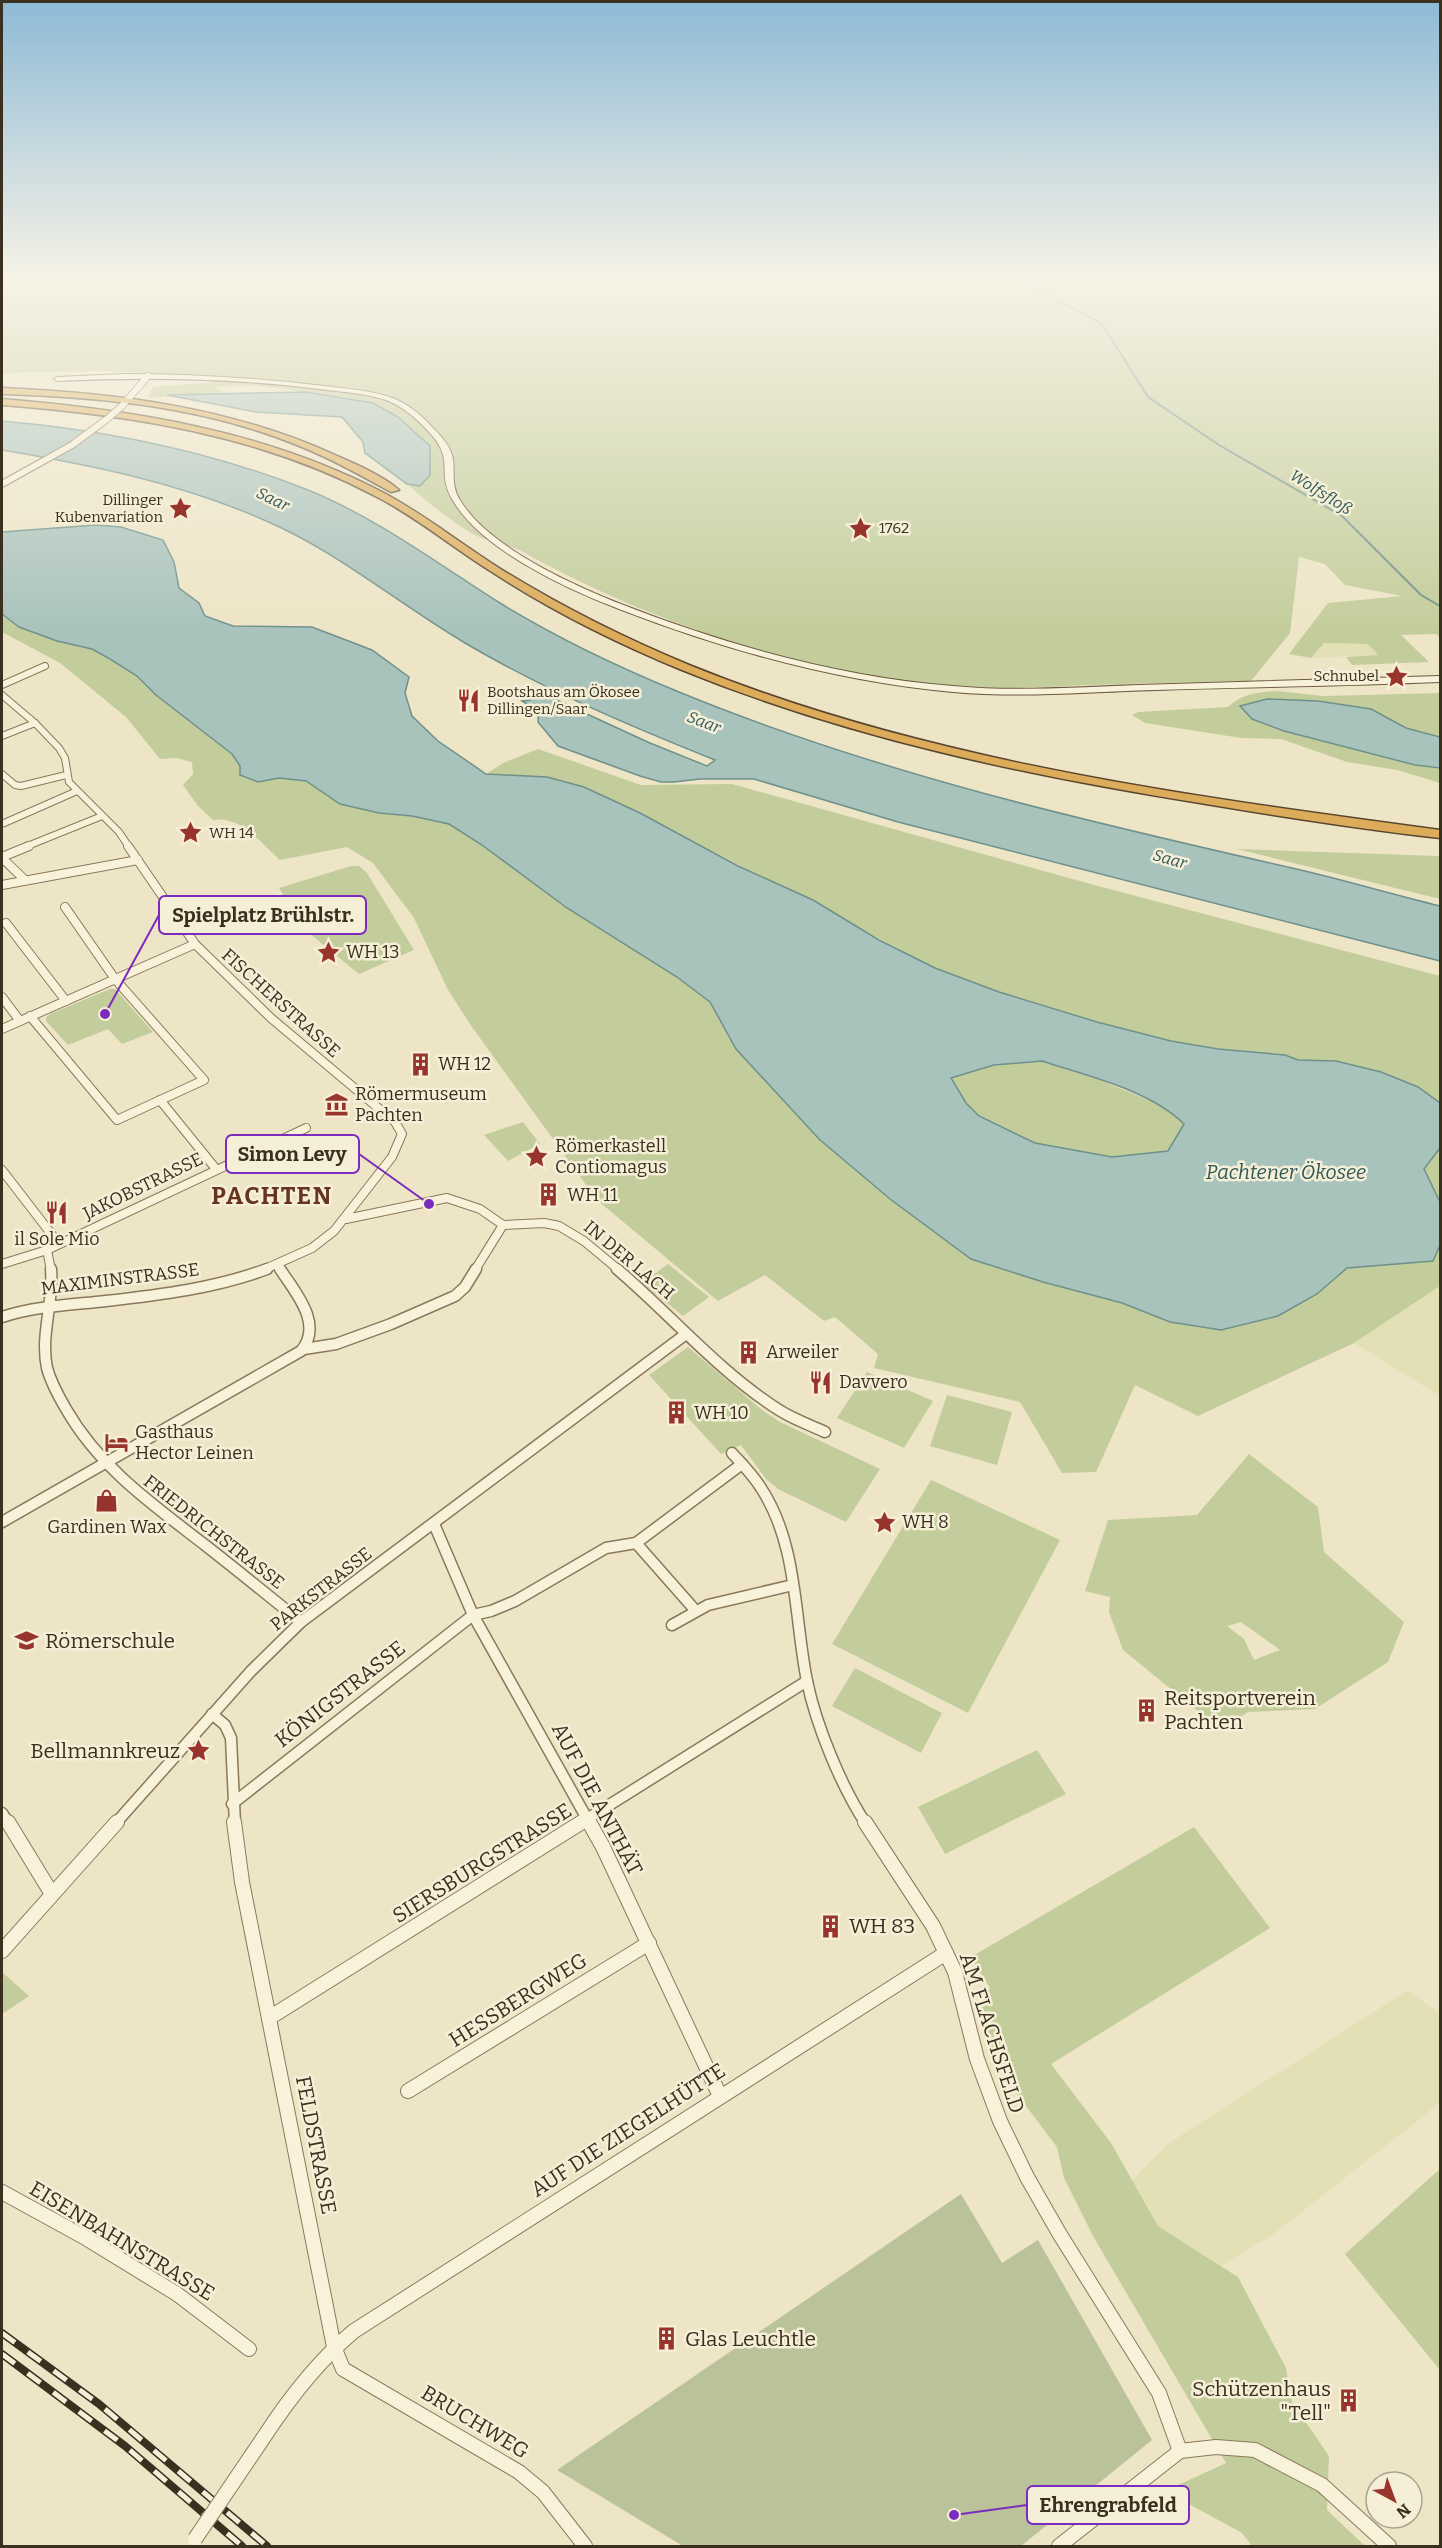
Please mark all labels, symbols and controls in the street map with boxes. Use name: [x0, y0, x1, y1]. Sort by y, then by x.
water label: Wolfsfloß: [1287, 466, 1355, 518]
water label: Saar: [253, 483, 294, 516]
place label: Dillinger Kubenvariation: [55, 491, 163, 526]
place icon: Dillinger Kubenvariation: [168, 496, 194, 522]
place icon: 1762: [848, 515, 874, 541]
place label: 1762: [879, 519, 909, 537]
place icon: Schnubel: [1384, 663, 1410, 689]
place label: Schnubel: [1313, 667, 1379, 685]
place label: Bootshaus am Ökosee Dillingen/Saar: [487, 683, 640, 718]
restaurant icon: Bootshaus am Ökosee Dillingen/Saar: [456, 688, 482, 714]
water label: Saar: [685, 707, 725, 738]
place icon: WH 14: [178, 820, 204, 846]
place label: WH 14: [209, 824, 254, 842]
water label: Saar: [1151, 845, 1190, 873]
callout: Spielplatz Brühlstr.: [159, 896, 366, 934]
text: Spielplatz Brühlstr.: [172, 903, 354, 927]
place icon: WH 13: [315, 939, 341, 965]
place label: WH 13: [346, 941, 399, 963]
street label: FISCHERSTRASSE: [217, 944, 345, 1062]
building icon: WH 12: [407, 1051, 433, 1077]
place label: WH 12: [438, 1053, 491, 1075]
place label: Römermuseum Pachten: [355, 1083, 487, 1126]
museum icon: Römermuseum Pachten: [324, 1091, 350, 1117]
callout: Simon Levy: [226, 1135, 359, 1173]
place label: Römerkastell Contiomagus: [555, 1135, 667, 1178]
text: Simon Levy: [237, 1142, 347, 1166]
place icon: Römerkastell Contiomagus: [524, 1143, 550, 1169]
street label: JAKOBSTRASSE: [79, 1147, 207, 1225]
water label: Pachtener Ökosee: [1206, 1160, 1366, 1184]
district label: PACHTEN: [211, 1182, 333, 1210]
building icon: WH 11: [536, 1182, 562, 1208]
place label: WH 11: [567, 1184, 618, 1206]
restaurant icon: il Sole Mio: [44, 1200, 70, 1226]
street label: IN DER LACH: [579, 1216, 679, 1304]
place label: il Sole Mio: [14, 1228, 100, 1250]
street label: MAXIMINSTRASSE: [40, 1258, 200, 1300]
building icon: Arweiler: [735, 1339, 761, 1365]
place label: Arweiler: [766, 1341, 839, 1363]
restaurant icon: Davvero: [808, 1369, 834, 1395]
place label: Davvero: [839, 1371, 908, 1393]
building icon: WH 10: [663, 1400, 689, 1426]
place label: WH 10: [694, 1402, 749, 1424]
place label: Gasthaus Hector Leinen: [135, 1421, 254, 1464]
hotel icon: Gasthaus Hector Leinen: [104, 1429, 130, 1455]
street label: FRIEDRICHSTRASSE: [139, 1470, 289, 1594]
shop icon: Gardinen Wax: [94, 1488, 120, 1514]
place icon: WH 8: [871, 1509, 897, 1535]
place label: WH 8: [902, 1511, 949, 1533]
place label: Gardinen Wax: [47, 1516, 167, 1538]
street label: PARKSTRASSE: [266, 1543, 376, 1635]
school or university icon: Römerschule: [14, 1628, 40, 1654]
place label: Römerschule: [45, 1628, 175, 1654]
street label: KÖNIGSTRASSE: [270, 1635, 410, 1753]
place label: Reitsportverein Pachten: [1164, 1685, 1316, 1735]
building icon: Reitsportverein Pachten: [1133, 1697, 1159, 1723]
street label: AUF DIE ANTHÄT: [546, 1718, 648, 1880]
place label: Bellmannkreuz: [30, 1738, 180, 1764]
place icon: Bellmannkreuz: [185, 1738, 211, 1764]
street label: SIERSBURGSTRASSE: [388, 1797, 576, 1929]
building icon: WH 83: [818, 1913, 844, 1939]
place label: WH 83: [849, 1913, 915, 1939]
street label: HESSBERGWEG: [444, 1947, 592, 2053]
street label: AM FLACHSFELD: [954, 1949, 1030, 2117]
street label: AUF DIE ZIEGELHÜTTE: [526, 2057, 730, 2203]
street label: FELDSTRASSE: [290, 2074, 342, 2216]
street label: EISENBAHNSTRASSE: [25, 2175, 219, 2307]
building icon: Glas Leuchtle: [654, 2326, 680, 2352]
place label: Glas Leuchtle: [685, 2326, 816, 2352]
place label: Schützenhaus "Tell": [1192, 2376, 1331, 2426]
street label: BRUCHWEG: [416, 2380, 534, 2464]
building icon: Schützenhaus "Tell": [1336, 2388, 1362, 2414]
north arrow: [1364, 2470, 1424, 2530]
callout: Ehrengrabfeld: [1027, 2486, 1189, 2524]
text: Ehrengrabfeld: [1039, 2493, 1177, 2517]
text: N: [1393, 2500, 1414, 2522]

